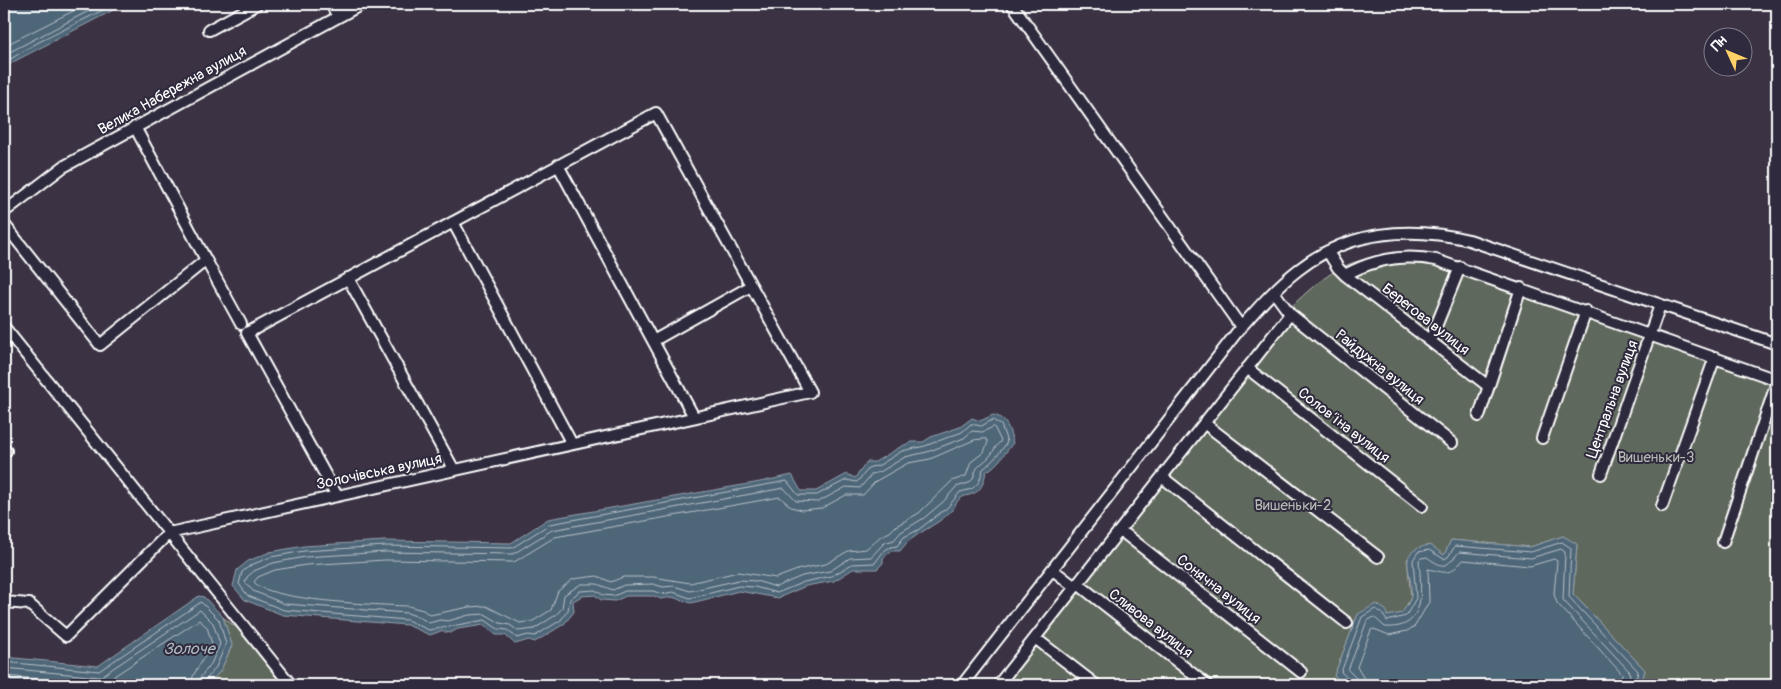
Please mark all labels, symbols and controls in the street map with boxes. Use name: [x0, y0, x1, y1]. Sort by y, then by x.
north arrow: [1704, 28, 1754, 78]
text: Пн: [1708, 32, 1730, 55]
street label: Велика Набережна вулиця: [95, 42, 250, 139]
street label: Берегова вулиця: [1378, 279, 1473, 360]
street label: Райдужна вулиця: [1331, 326, 1428, 409]
street label: Центральна вулиця: [1582, 337, 1643, 461]
street label: Соловʼїна вулиця: [1294, 384, 1394, 467]
park label: Вишеньки-3: [1618, 448, 1694, 467]
street label: Золочівська вулиця: [315, 449, 444, 494]
park label: Вишеньки-2: [1255, 496, 1331, 515]
street label: Сонячна вулиця: [1173, 551, 1265, 628]
street label: Сливова вулиця: [1105, 585, 1197, 662]
water label: Золоче: [163, 639, 217, 659]

